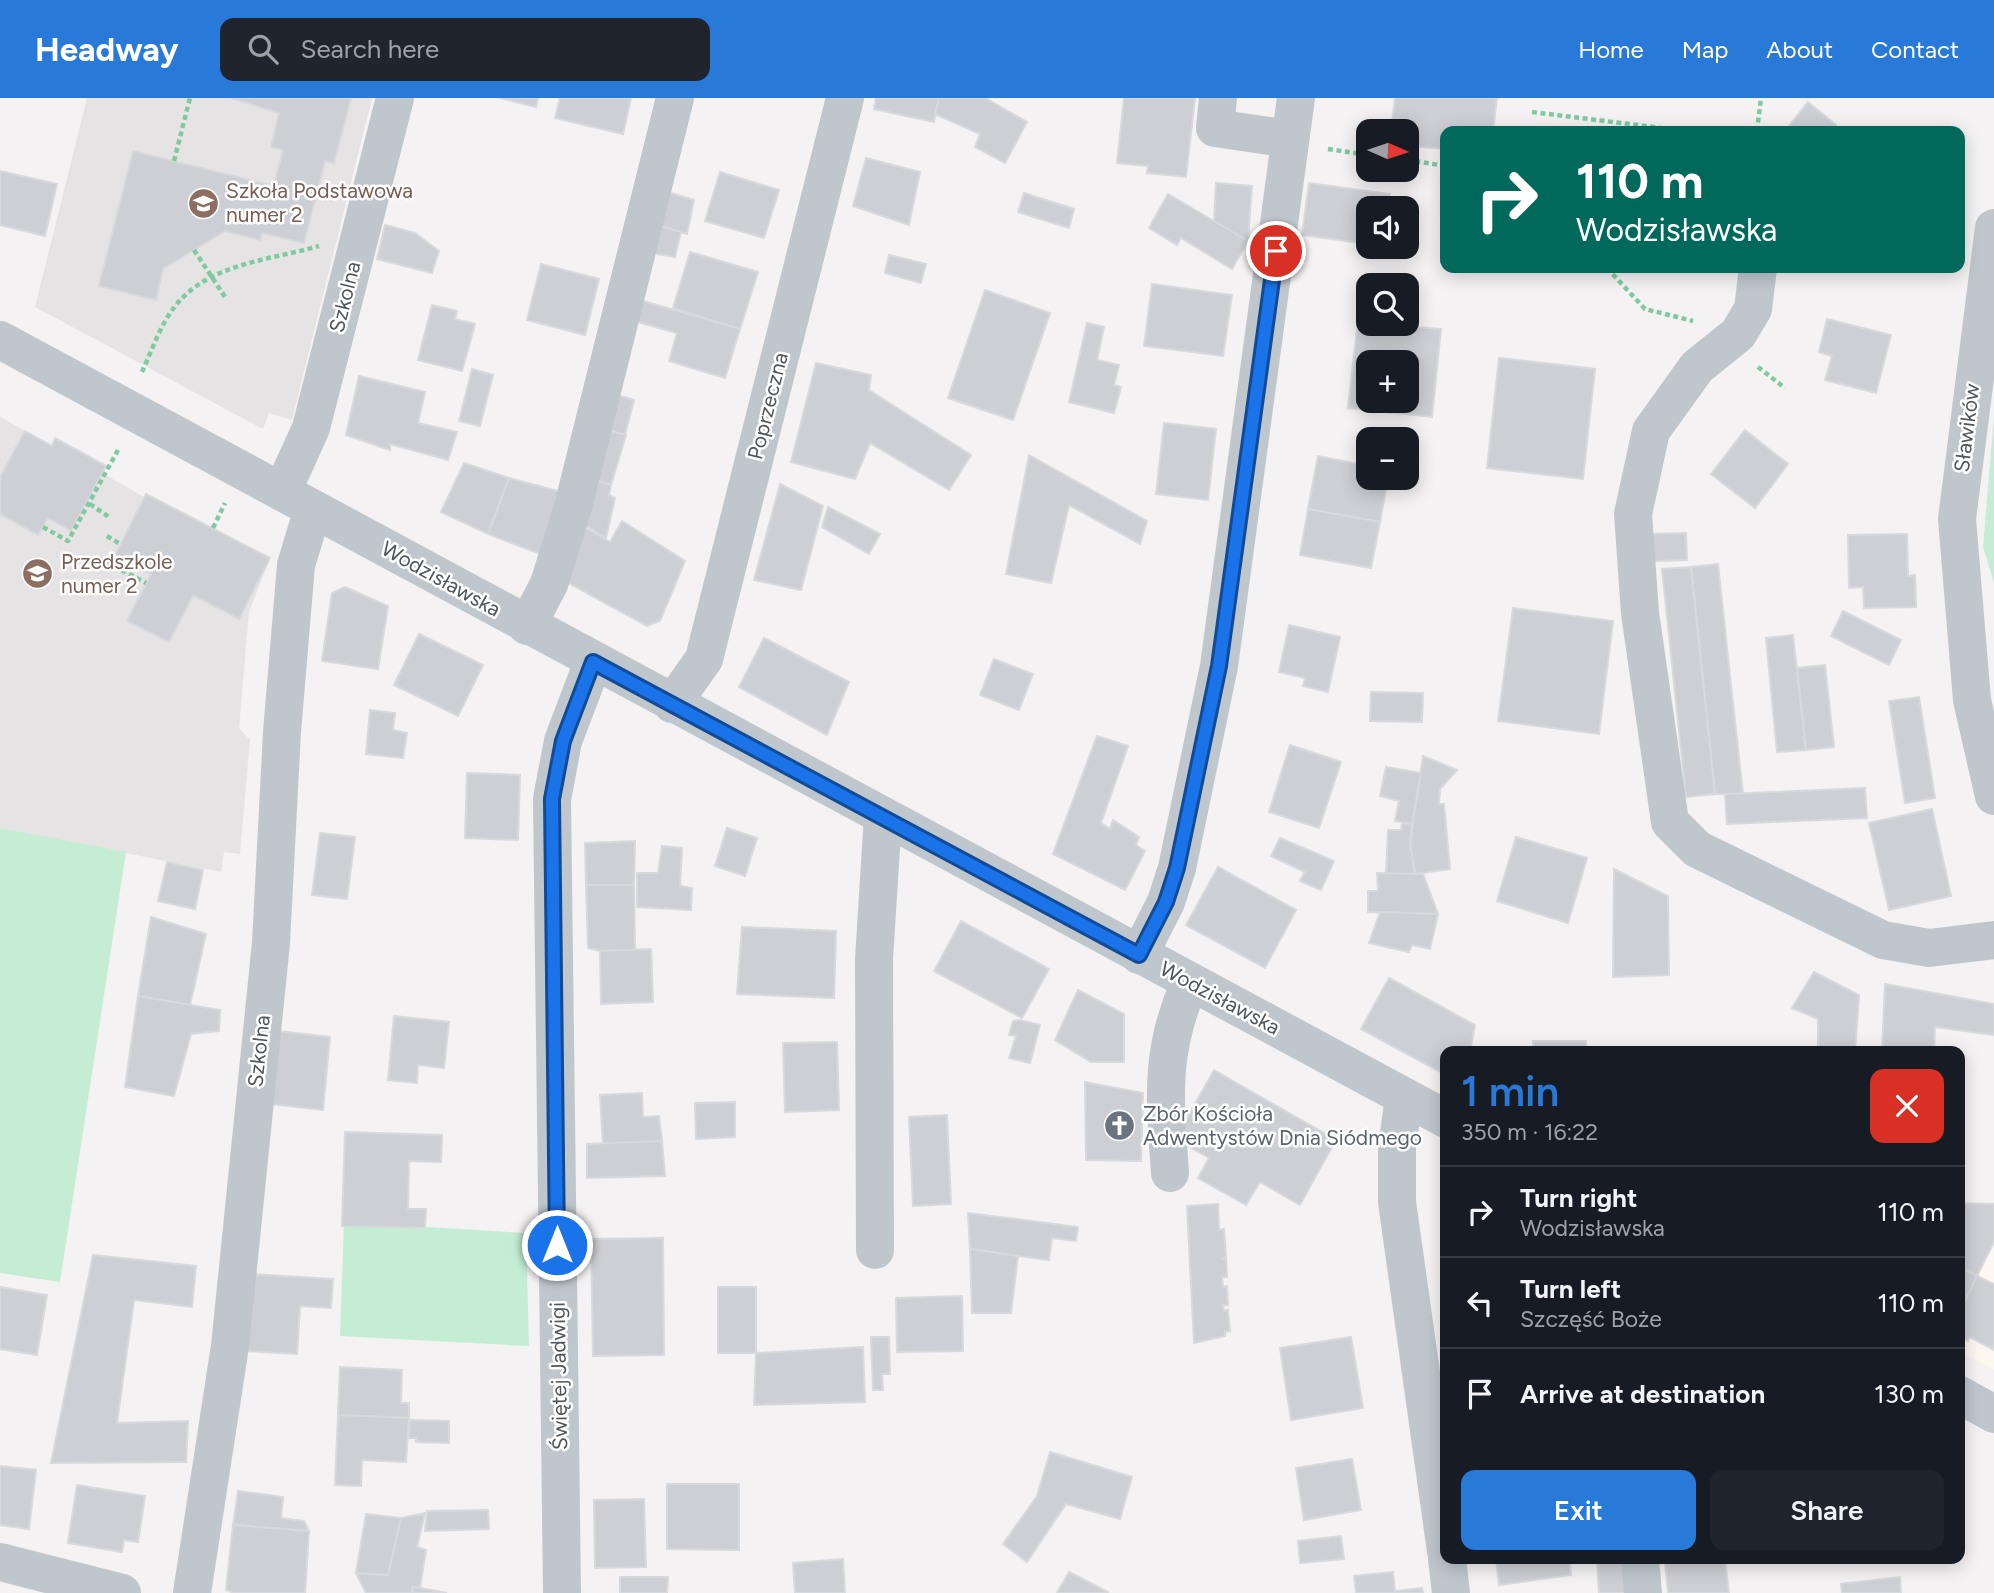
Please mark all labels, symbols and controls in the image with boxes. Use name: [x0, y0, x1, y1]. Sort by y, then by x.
search box: [220, 18, 710, 81]
text: Headway: [35, 30, 178, 69]
icon: search: [244, 30, 282, 68]
text: Search here: [300, 33, 439, 65]
text: Home: [1578, 35, 1644, 64]
text: Map: [1682, 35, 1728, 64]
text: About: [1766, 35, 1833, 64]
text: Contact: [1871, 35, 1959, 64]
north arrow: [1356, 119, 1419, 182]
map controls: [1356, 119, 1419, 490]
text: 110 m: [1576, 151, 1704, 210]
icon: right: [1461, 154, 1552, 245]
place label: Szkoła Podstawowa numer 2: [226, 178, 413, 227]
school or university icon: Szkoła Podstawowa numer 2: [186, 186, 220, 220]
button: sound: [1356, 196, 1419, 259]
text: Wodzisławska: [1576, 211, 1777, 249]
pin: [1246, 221, 1306, 281]
icon: arrive: [1257, 232, 1295, 270]
street label: Szkolna: [324, 259, 365, 335]
button: search: [1356, 273, 1419, 336]
street label: Poprzeczna: [742, 350, 793, 462]
button: +: [1356, 350, 1419, 413]
street label: Sławików: [1949, 382, 1984, 474]
button: −: [1356, 427, 1419, 490]
street label: Wodzisławska: [377, 536, 505, 622]
place label: Przedszkole numer 2: [61, 549, 173, 598]
school or university icon: Przedszkole numer 2: [21, 557, 55, 591]
street label: Wodzisławska: [1156, 955, 1284, 1040]
street label: Szkolna: [242, 1014, 275, 1088]
text: 1 min: [1461, 1066, 1559, 1117]
button: close: [1870, 1069, 1944, 1143]
place label: Zbór Kościoła Adwentystów Dnia Siódmego: [1143, 1101, 1422, 1150]
church icon: Zbór Kościoła Adwentystów Dnia Siódmego: [1103, 1109, 1137, 1143]
text: 350 m · 16:22: [1461, 1118, 1598, 1146]
text: Turn right: [1520, 1182, 1637, 1214]
icon: right: [1461, 1193, 1499, 1231]
text: 110 m: [1877, 1196, 1944, 1228]
position arrow: [520, 1208, 594, 1282]
text: Wodzisławska: [1520, 1214, 1665, 1242]
text: Turn left: [1520, 1273, 1621, 1305]
icon: left: [1461, 1284, 1499, 1322]
text: 110 m: [1877, 1287, 1944, 1319]
street label: Świętej Jadwigi: [545, 1302, 572, 1450]
text: Szczęść Boże: [1520, 1305, 1662, 1333]
icon: arrive: [1461, 1375, 1499, 1413]
text: Arrive at destination: [1520, 1378, 1765, 1410]
text: 130 m: [1874, 1378, 1944, 1410]
button: Exit: [1461, 1470, 1696, 1550]
button: Share: [1710, 1470, 1944, 1550]

